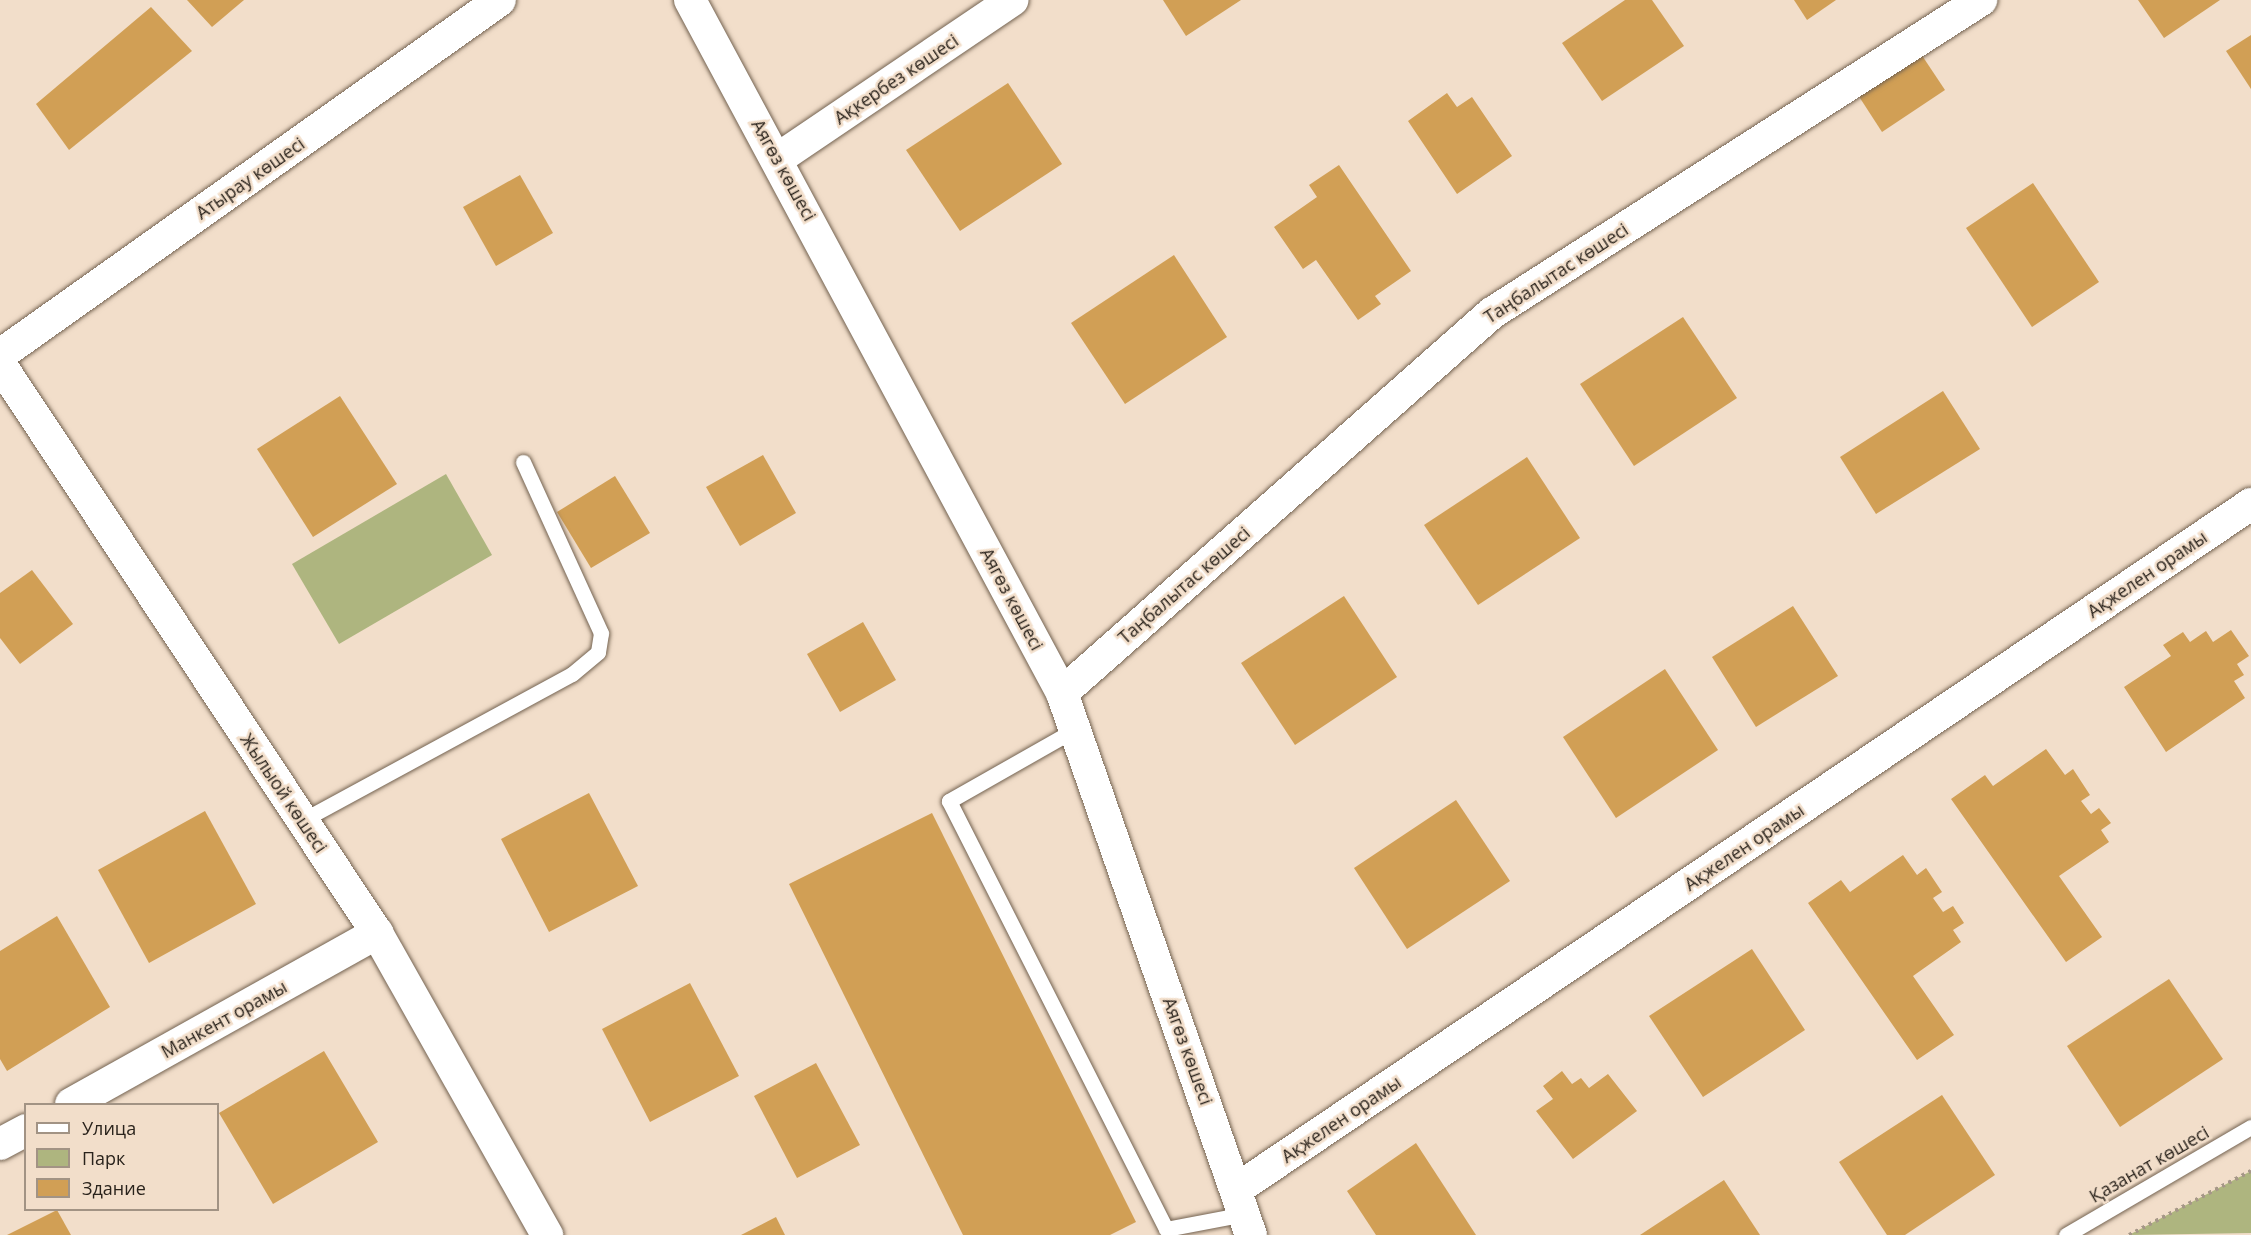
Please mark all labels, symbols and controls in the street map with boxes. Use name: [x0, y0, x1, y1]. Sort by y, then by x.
street label: Ақкербез көшесі: [830, 29, 962, 129]
street label: Аягөз көшесі: [747, 115, 821, 225]
street label: Атырау көшесі: [191, 133, 309, 223]
street label: Таңбалытас көшесі: [1480, 218, 1632, 328]
street label: Таңбалытас көшесі: [1114, 522, 1254, 648]
street label: Ақжелен орамы: [2083, 526, 2211, 622]
street label: Аягөз көшесі: [976, 544, 1048, 654]
street label: Жылыой көшесі: [236, 729, 332, 857]
street label: Ақжелен орамы: [1680, 799, 1808, 895]
street label: Манкент орамы: [157, 976, 291, 1062]
street label: Аягөз көшесі: [1159, 994, 1217, 1108]
street label: Ақжелен орамы: [1277, 1071, 1405, 1167]
legend: [24, 1103, 219, 1211]
text: Улица: [82, 1116, 136, 1140]
street label: Қазанат көшесі: [2085, 1121, 2213, 1207]
text: Парк: [82, 1146, 125, 1170]
text: Здание: [82, 1176, 146, 1200]

